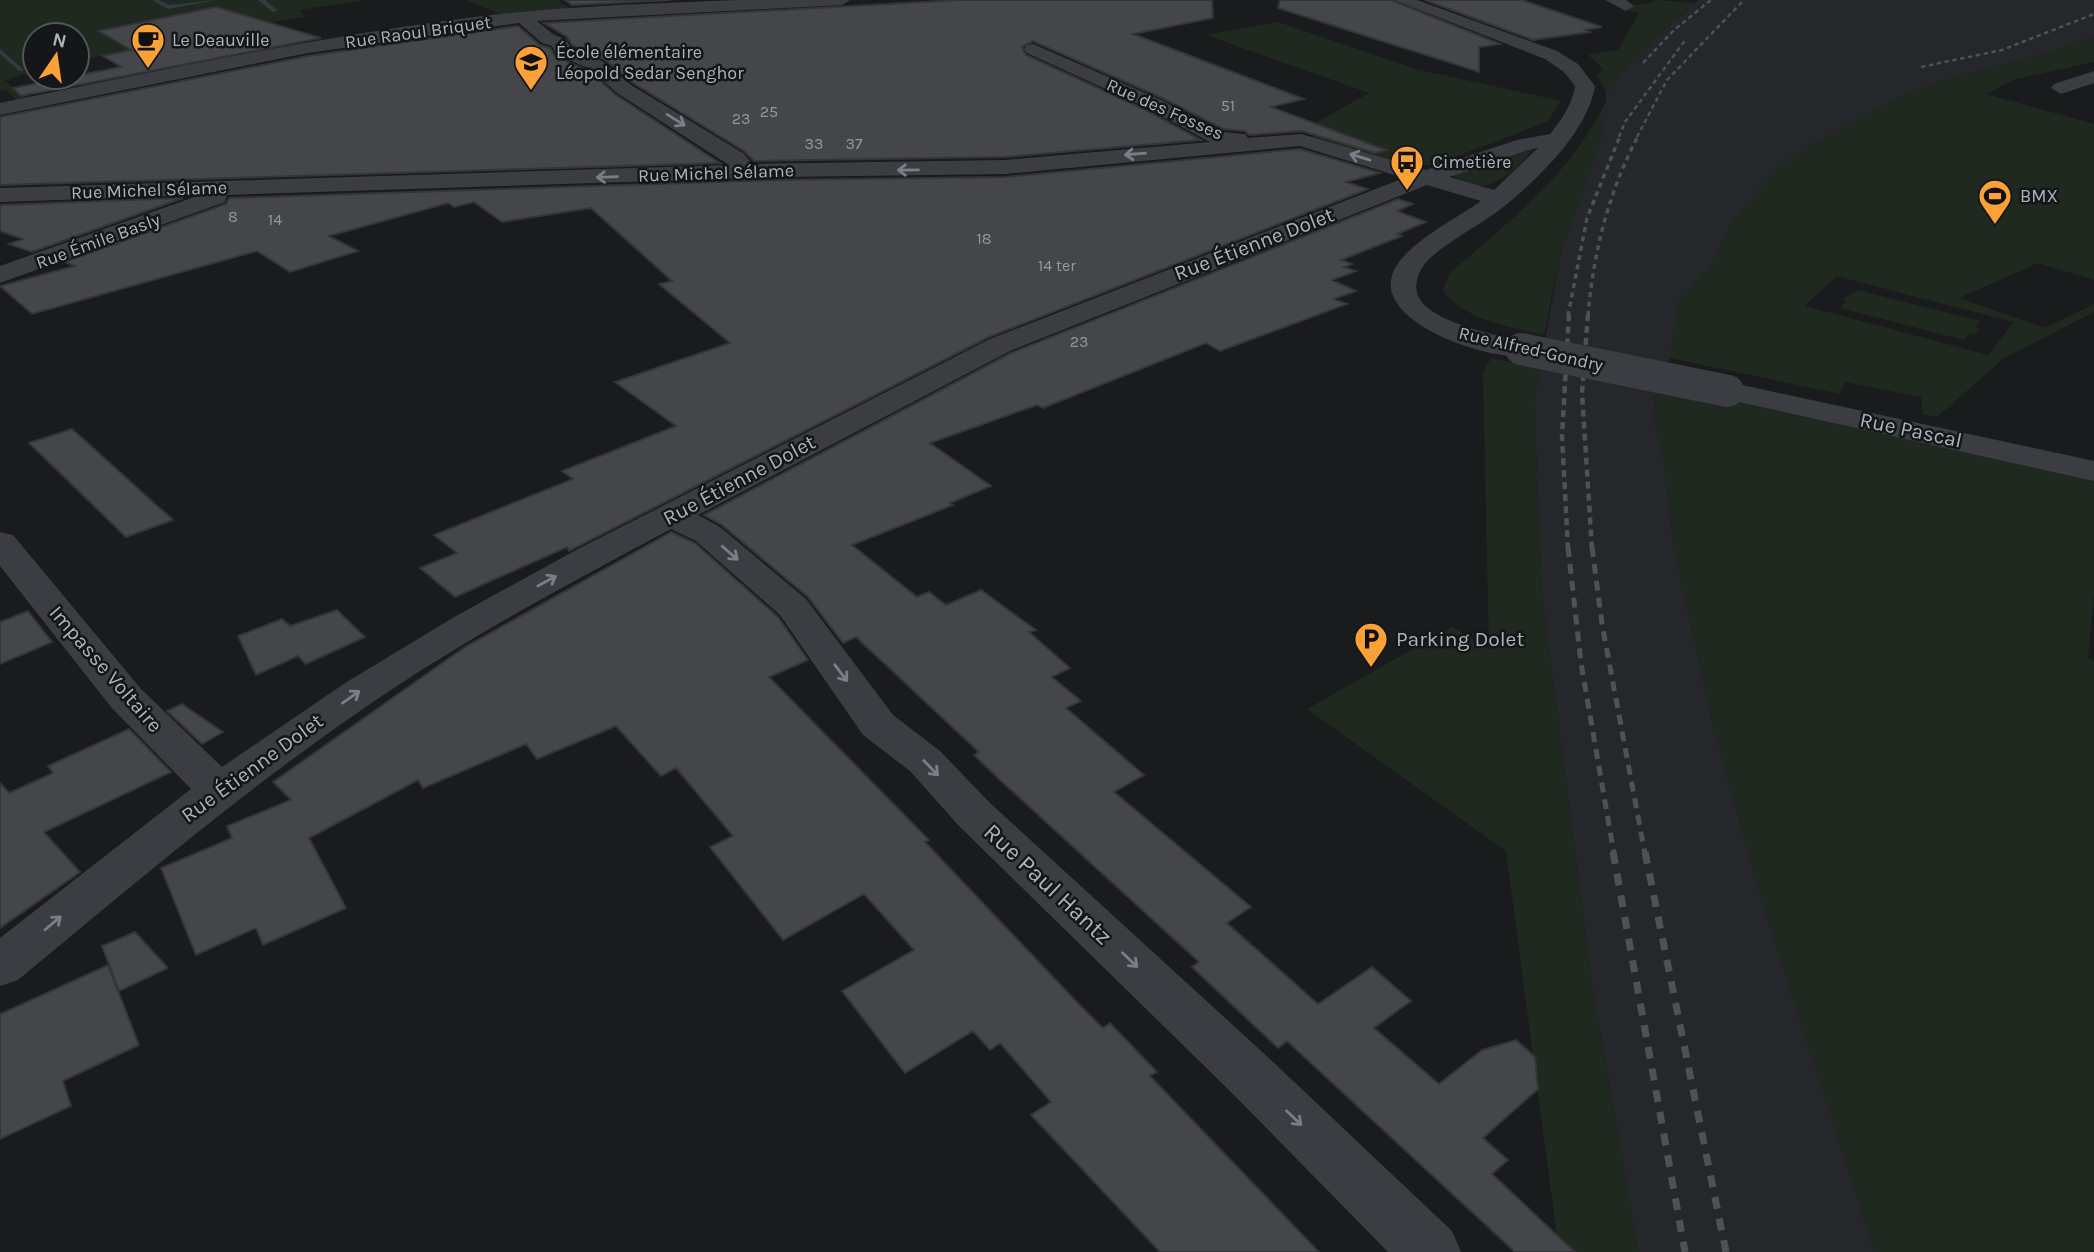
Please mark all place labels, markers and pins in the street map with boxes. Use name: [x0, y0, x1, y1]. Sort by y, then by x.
cafe icon: Le Deauville: [129, 21, 167, 70]
place label: Le Deauville: [172, 29, 270, 51]
place label: École élémentaire Léopold Sedar Senghor: [556, 40, 744, 84]
school or university icon: École élémentaire Léopold Sedar Senghor: [512, 43, 550, 92]
bus stop icon: Cimetière: [1388, 143, 1426, 192]
place label: Cimetière: [1432, 151, 1512, 173]
sports icon: BMX: [1976, 177, 2014, 226]
place label: BMX: [2020, 185, 2058, 207]
parking icon: Parking Dolet: [1352, 620, 1390, 669]
place label: Parking Dolet: [1396, 627, 1524, 651]

